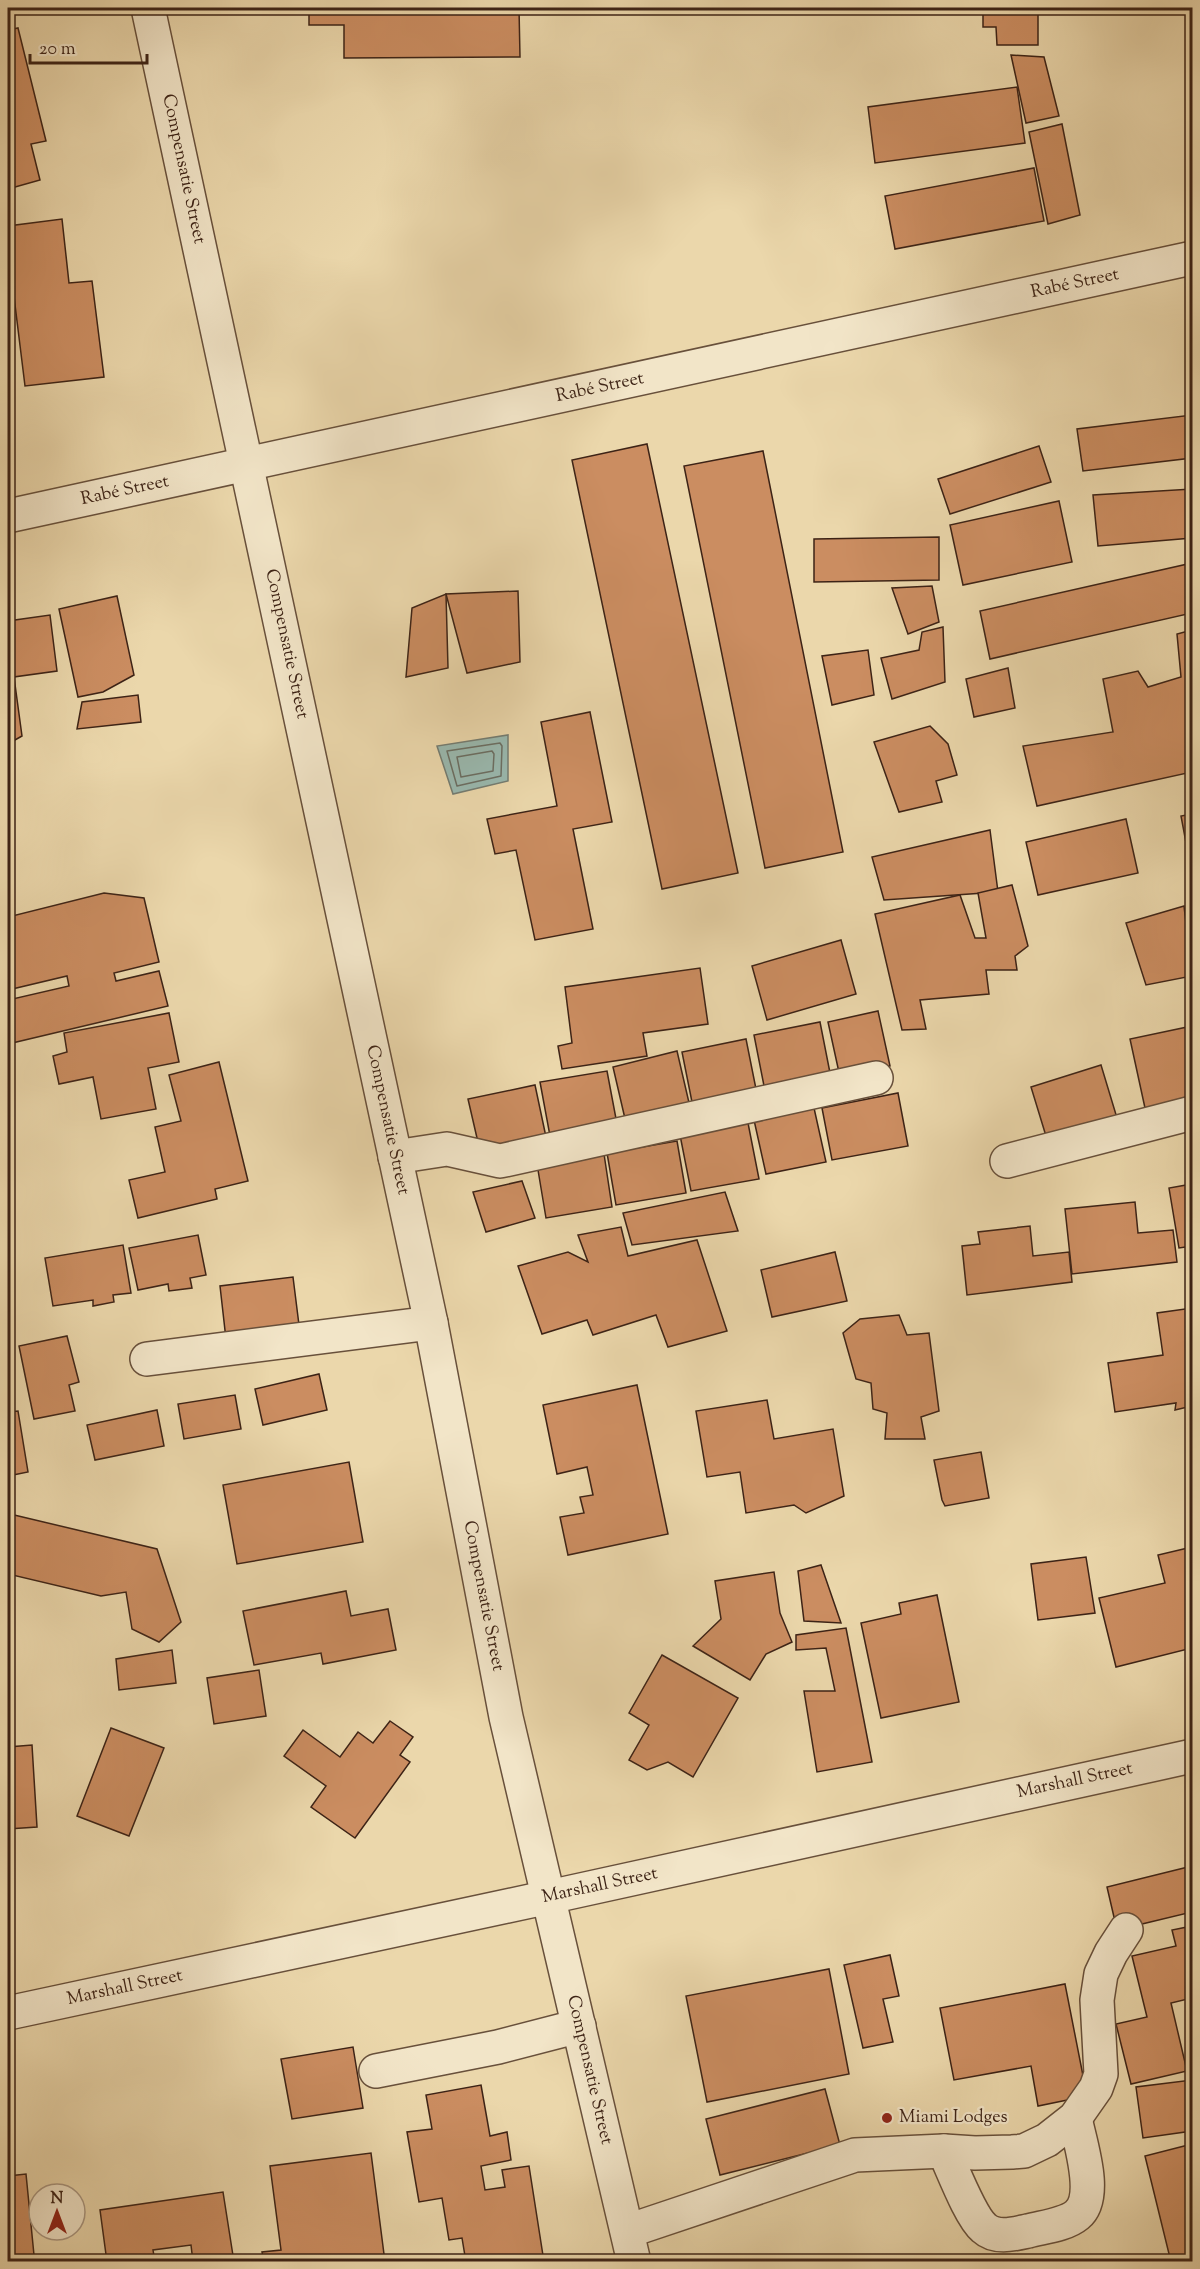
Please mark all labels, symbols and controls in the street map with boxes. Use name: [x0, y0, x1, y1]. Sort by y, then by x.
scale bar: [30, 27, 147, 65]
text: 20 m: [39, 37, 76, 63]
street label: Compensatie Street: [154, 92, 212, 246]
street label: Rabé Street: [1028, 262, 1122, 306]
street label: Rabé Street: [553, 366, 647, 410]
street label: Rabé Street: [78, 469, 172, 513]
street label: Compensatie Street: [257, 567, 315, 721]
street label: Compensatie Street: [358, 1043, 416, 1197]
street label: Compensatie Street: [456, 1519, 510, 1673]
street label: Marshall Street: [1015, 1756, 1135, 1806]
street label: Marshall Street: [540, 1861, 660, 1911]
street label: Marshall Street: [65, 1963, 185, 2013]
street label: Compensatie Street: [559, 1993, 619, 2147]
place label: Miami Lodges: [899, 2105, 1008, 2131]
marker: Miami Lodges: [880, 2111, 894, 2125]
north arrow: [27, 2182, 87, 2242]
text: N: [51, 2188, 64, 2211]

